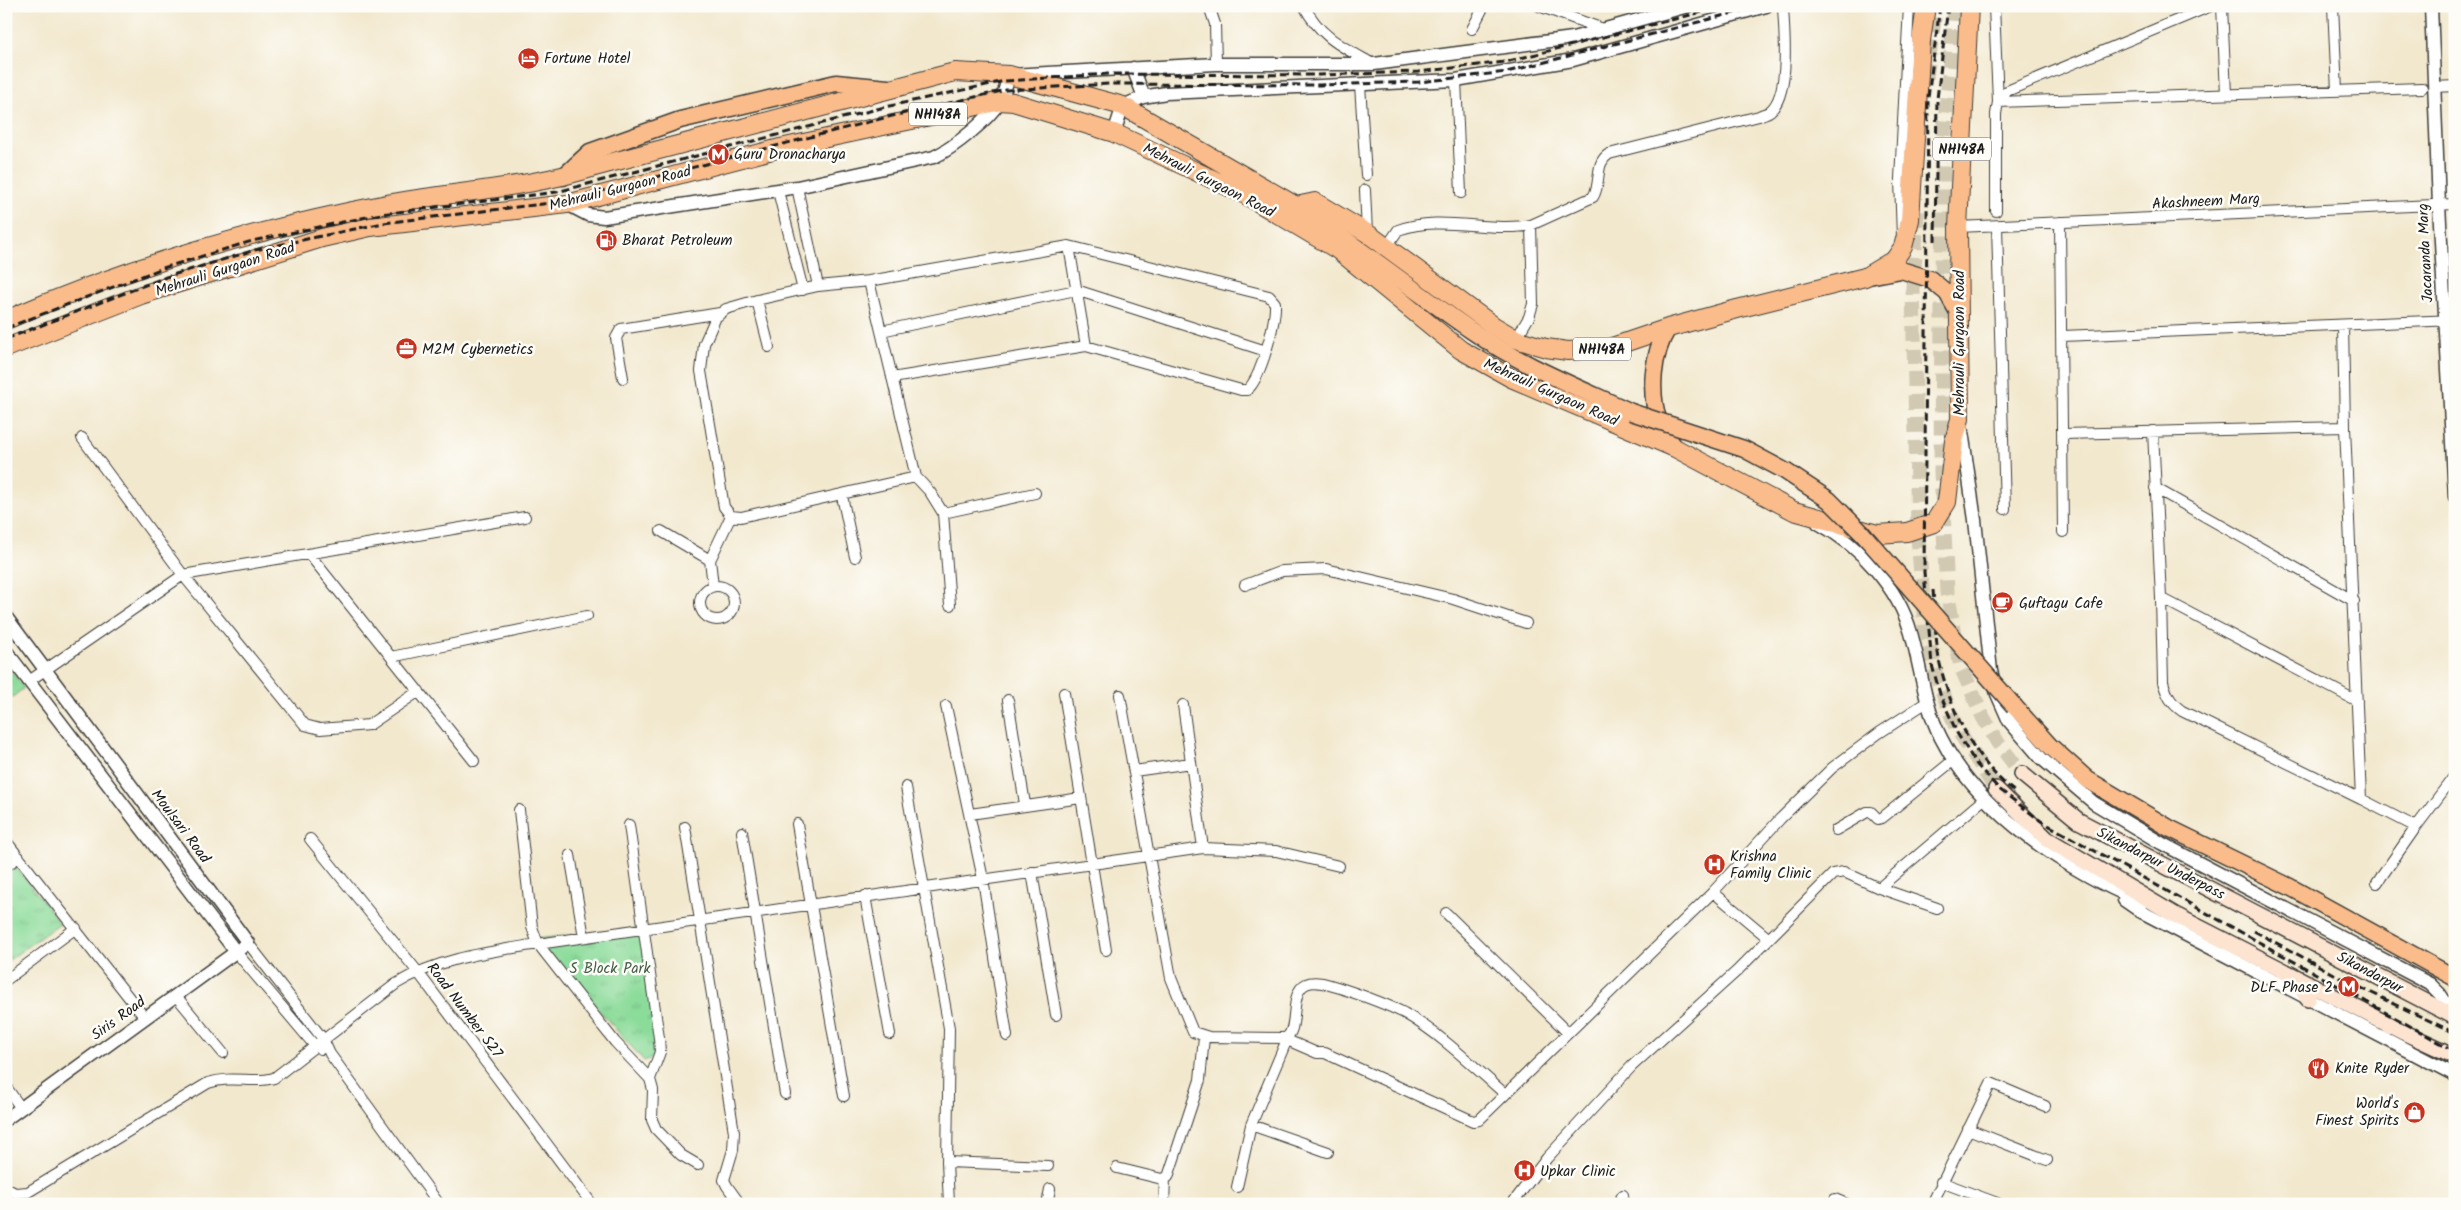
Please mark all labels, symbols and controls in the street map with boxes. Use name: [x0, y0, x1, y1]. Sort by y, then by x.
hotel icon: Fortune Hotel: [516, 46, 540, 70]
place label: Fortune Hotel: [544, 47, 631, 71]
road number: NH148A: [909, 102, 967, 126]
street label: Mehrauli Gurgaon Road: [1138, 137, 1279, 225]
road number: NH148A: [1933, 138, 1991, 160]
metro station icon: Guru Dronacharya: [706, 142, 730, 166]
place label: Guru Dronacharya: [734, 143, 846, 167]
street label: Mehrauli Gurgaon Road: [547, 160, 694, 218]
street label: Akashneem Marg: [2151, 187, 2261, 217]
street label: Jacaranda Marg: [2411, 203, 2441, 303]
fuel station icon: Bharat Petroleum: [594, 228, 618, 252]
place label: Bharat Petroleum: [622, 229, 733, 253]
street label: Mehrauli Gurgaon Road: [152, 236, 299, 304]
street label: Mehrauli Gurgaon Road: [1948, 270, 1972, 416]
office icon: M2M Cybernetics: [394, 337, 418, 361]
place label: M2M Cybernetics: [422, 338, 534, 362]
road number: NH148A: [1573, 338, 1631, 360]
street label: Mehrauli Gurgaon Road: [1479, 352, 1622, 434]
cafe icon: Guftagu Cafe: [1991, 591, 2015, 615]
place label: Guftagu Cafe: [2019, 592, 2103, 616]
street label: Moulsari Road: [144, 784, 216, 869]
street label: Sikandarpur Underpass: [2092, 821, 2230, 907]
place label: Krishna Family Clinic: [1730, 845, 1812, 886]
hospital icon: Krishna Family Clinic: [1702, 853, 1726, 877]
street label: Sikandarpur: [2332, 945, 2408, 1001]
park label: S Block Park: [570, 957, 651, 981]
street label: Road Number S27: [420, 958, 509, 1064]
metro station icon: DLF Phase 2: [2337, 975, 2361, 999]
place label: DLF Phase 2: [2250, 976, 2333, 1000]
street label: Siris Road: [86, 990, 151, 1047]
restaurant icon: Knite Ryder: [2307, 1056, 2331, 1080]
place label: Knite Ryder: [2335, 1057, 2410, 1081]
place label: World's Finest Spirits: [2315, 1092, 2400, 1133]
shop icon: World's Finest Spirits: [2403, 1100, 2427, 1124]
hospital icon: Upkar Clinic: [1512, 1159, 1536, 1183]
place label: Upkar Clinic: [1540, 1160, 1616, 1184]

